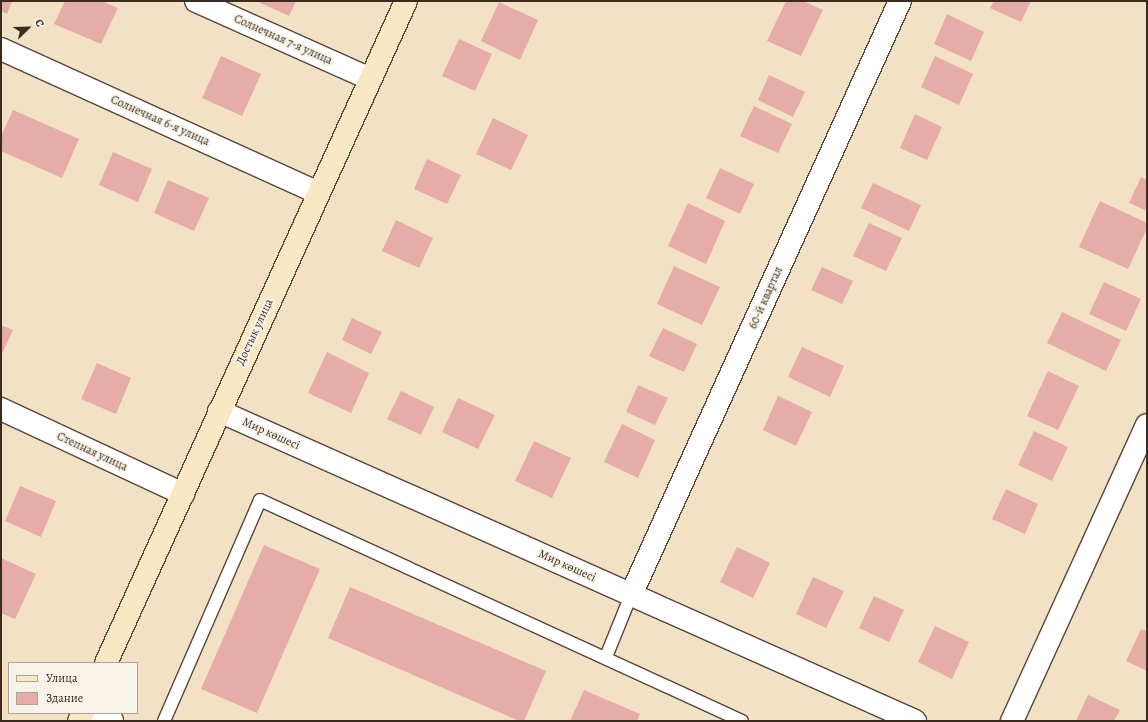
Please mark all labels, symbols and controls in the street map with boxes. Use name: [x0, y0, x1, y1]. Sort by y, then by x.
north arrow: [8, 8, 48, 48]
street label: Солнечная 7-я улица: [231, 12, 335, 68]
text: С: [31, 17, 48, 29]
street label: Солнечная 6-я улица: [108, 93, 212, 149]
street label: 60-й квартал: [746, 265, 786, 331]
street label: Достык улица: [233, 297, 277, 367]
street label: Мир көшесі: [240, 415, 302, 453]
street label: Степная улица: [54, 429, 130, 475]
street label: Мир көшесі: [536, 547, 598, 585]
legend: [8, 662, 138, 714]
text: Улица: [46, 670, 77, 686]
text: Здание: [46, 690, 83, 706]

